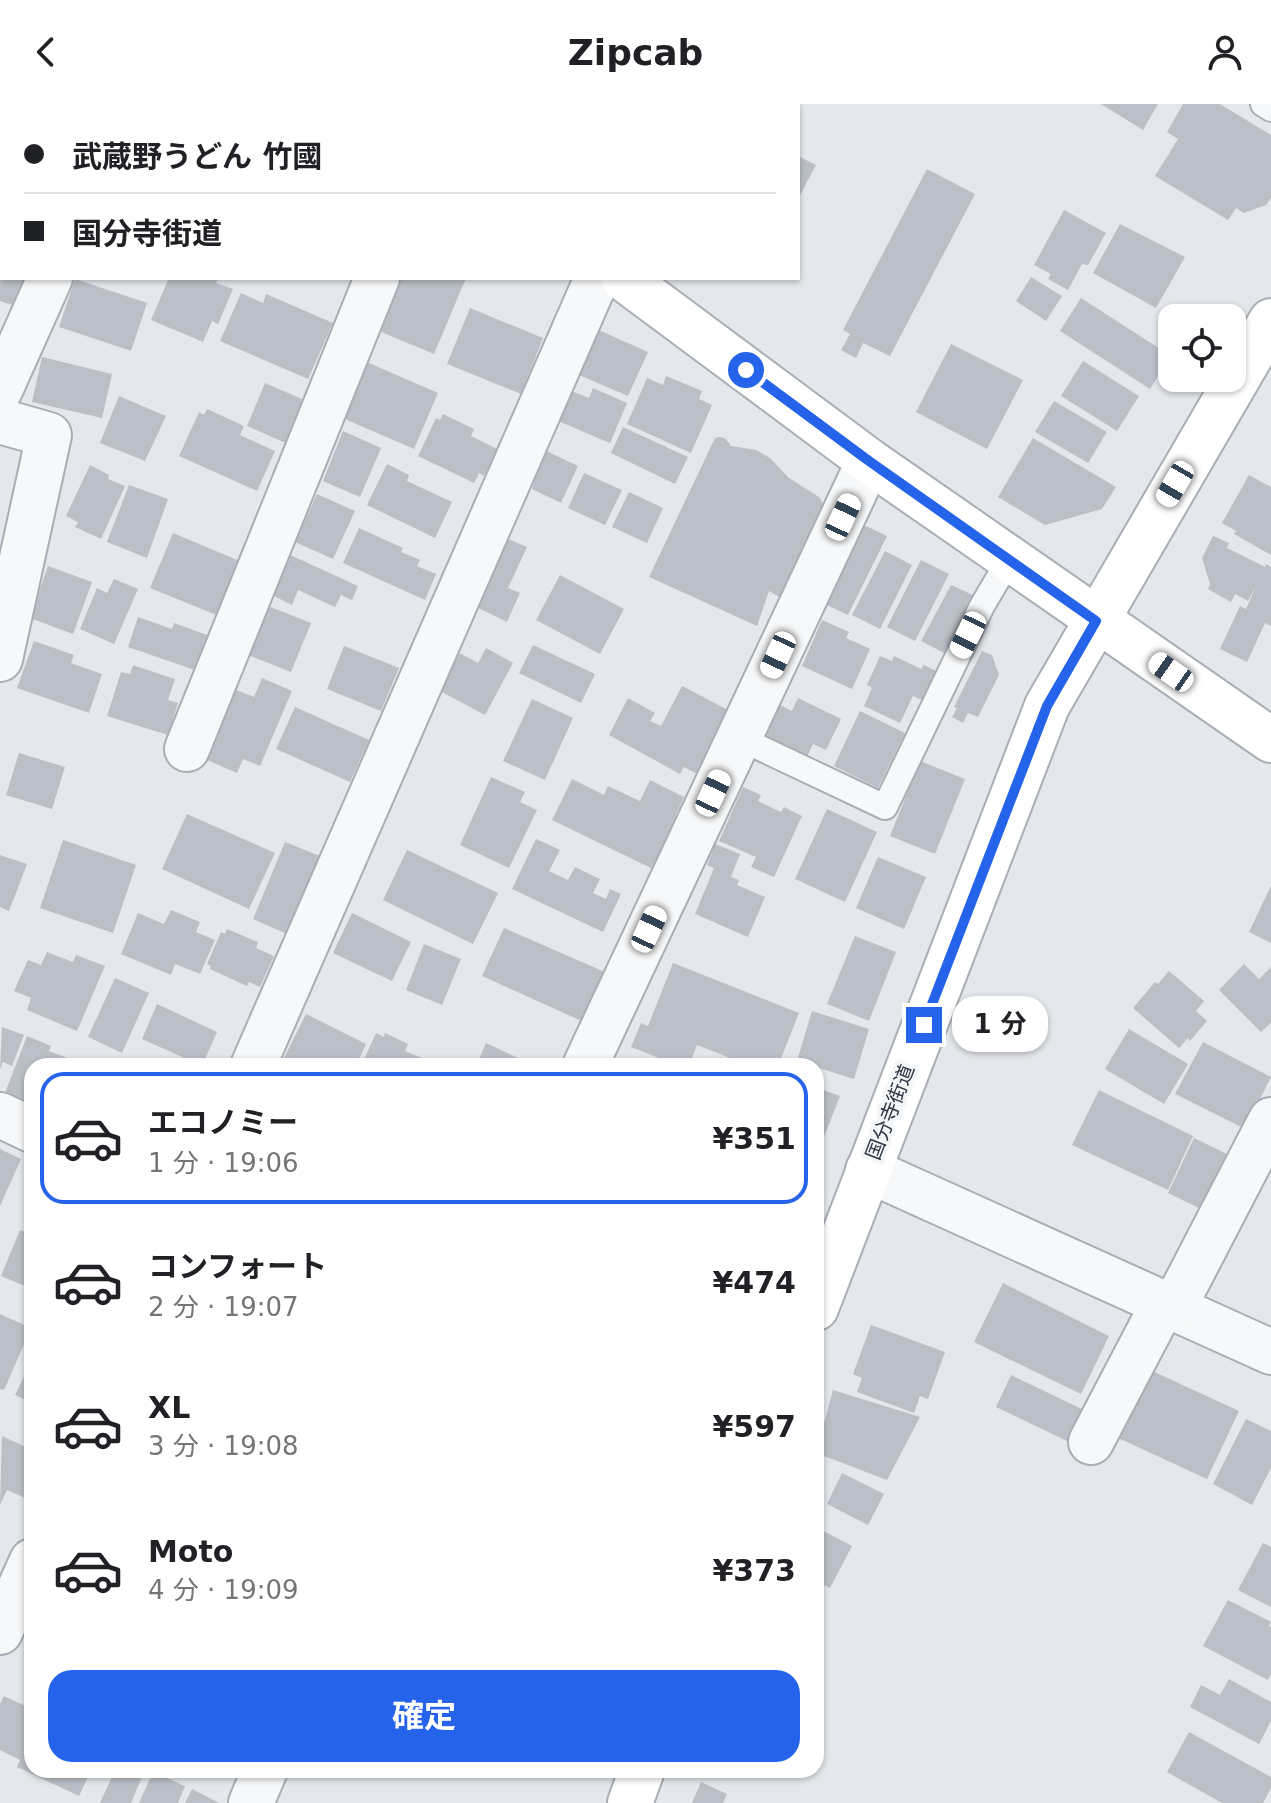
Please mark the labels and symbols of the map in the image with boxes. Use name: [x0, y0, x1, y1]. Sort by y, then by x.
route start: [728, 352, 764, 388]
car: [1153, 457, 1197, 511]
car: [822, 490, 864, 544]
car: [947, 608, 989, 662]
car: [757, 628, 799, 682]
car: [1144, 648, 1198, 696]
car: [692, 766, 734, 820]
car: [628, 902, 670, 956]
callout: 1 分: [952, 997, 1048, 1053]
route end: [906, 1007, 942, 1043]
street label: 国分寺街道: [861, 1061, 919, 1163]

